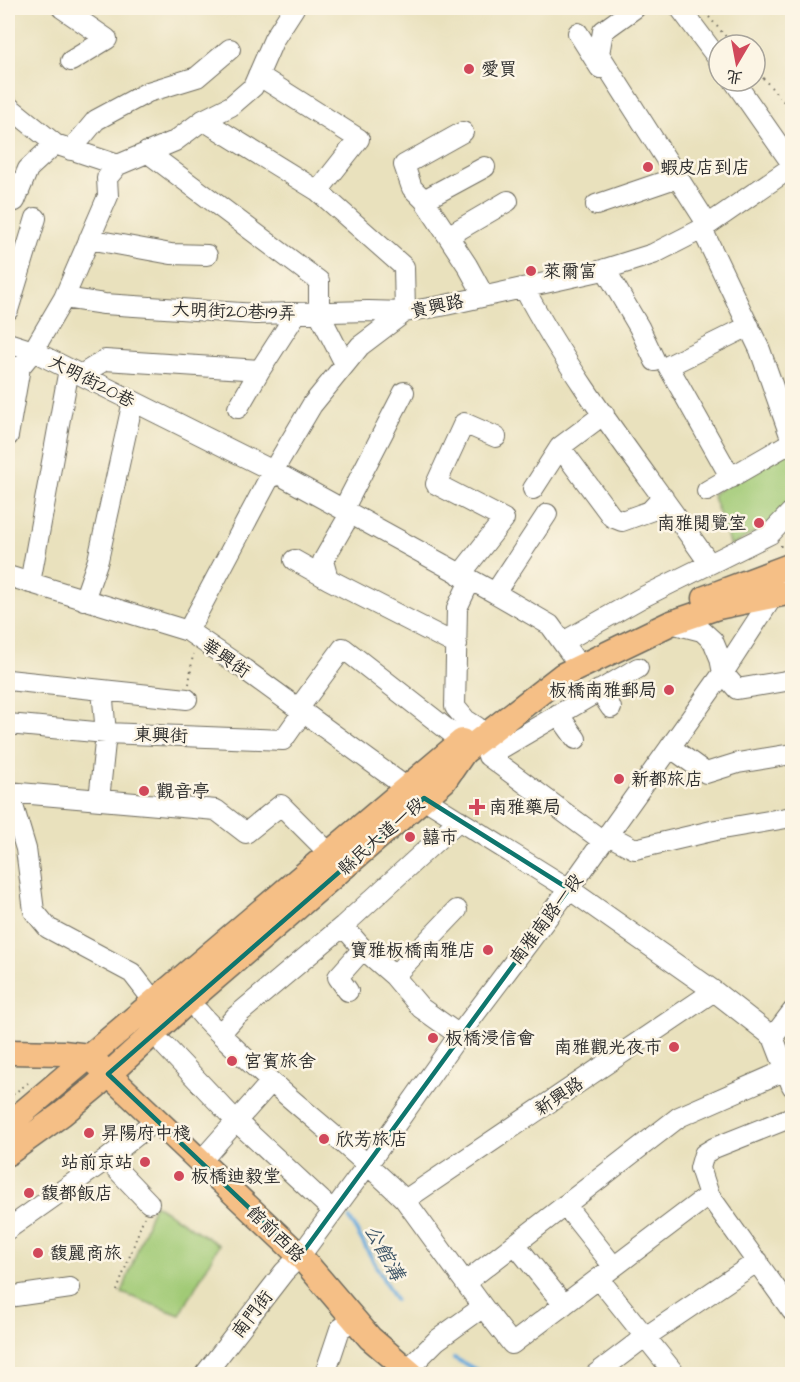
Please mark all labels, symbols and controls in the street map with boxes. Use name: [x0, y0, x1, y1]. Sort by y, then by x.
north arrow: [707, 33, 767, 93]
place label: 愛買: [481, 57, 517, 82]
marker: 愛買: [462, 62, 476, 76]
text: 北: [725, 65, 744, 89]
place label: 蝦皮店到店: [660, 155, 750, 180]
marker: 蝦皮店到店: [641, 160, 655, 174]
place label: 萊爾富: [543, 259, 597, 284]
marker: 萊爾富: [524, 264, 538, 278]
street label: 貴興路: [408, 289, 466, 324]
street label: 大明街20巷19弄: [171, 297, 296, 326]
street label: 大明街20巷: [44, 349, 139, 414]
place label: 南雅閱覽室: [657, 511, 747, 536]
marker: 南雅閱覽室: [752, 516, 766, 530]
street label: 華興街: [196, 633, 255, 684]
place label: 板橋南雅郵局: [549, 678, 657, 703]
marker: 板橋南雅郵局: [662, 683, 676, 697]
street label: 東興街: [134, 722, 188, 749]
place label: 新都旅店: [631, 767, 703, 792]
marker: 新都旅店: [612, 772, 626, 786]
place label: 觀音亭: [156, 779, 210, 804]
marker: 觀音亭: [137, 784, 151, 798]
street label: 縣民大道一段: [332, 792, 430, 881]
place label: 南雅藥局: [489, 795, 561, 820]
marker: 南雅藥局: [470, 800, 484, 814]
place label: 囍市: [422, 825, 458, 850]
marker: 囍市: [403, 830, 417, 844]
street label: 南雅南路一段: [504, 869, 589, 970]
place label: 寶雅板橋南雅店: [350, 938, 476, 963]
marker: 寶雅板橋南雅店: [481, 943, 495, 957]
place label: 板橋浸信會: [445, 1026, 535, 1051]
marker: 板橋浸信會: [426, 1031, 440, 1045]
place label: 南雅觀光夜市: [554, 1035, 662, 1060]
marker: 南雅觀光夜市: [667, 1040, 681, 1054]
place label: 宮賓旅舍: [244, 1049, 316, 1074]
marker: 宮賓旅舍: [225, 1054, 239, 1068]
street label: 新興路: [530, 1071, 589, 1122]
place label: 昇陽府中棧: [101, 1121, 191, 1146]
marker: 昇陽府中棧: [82, 1126, 96, 1140]
place label: 欣芳旅店: [336, 1127, 408, 1152]
marker: 欣芳旅店: [317, 1132, 331, 1146]
place label: 站前京站: [61, 1150, 133, 1175]
marker: 站前京站: [138, 1155, 152, 1169]
place label: 板橋迪毅堂: [191, 1164, 281, 1189]
marker: 板橋迪毅堂: [172, 1169, 186, 1183]
place label: 馥都飯店: [41, 1181, 113, 1206]
marker: 馥都飯店: [22, 1186, 36, 1200]
street label: 館前西路: [241, 1200, 310, 1268]
water label: 公館溝: [357, 1219, 412, 1287]
place label: 馥麗商旅: [50, 1241, 122, 1266]
marker: 馥麗商旅: [31, 1246, 45, 1260]
street label: 南門街: [226, 1285, 279, 1343]

